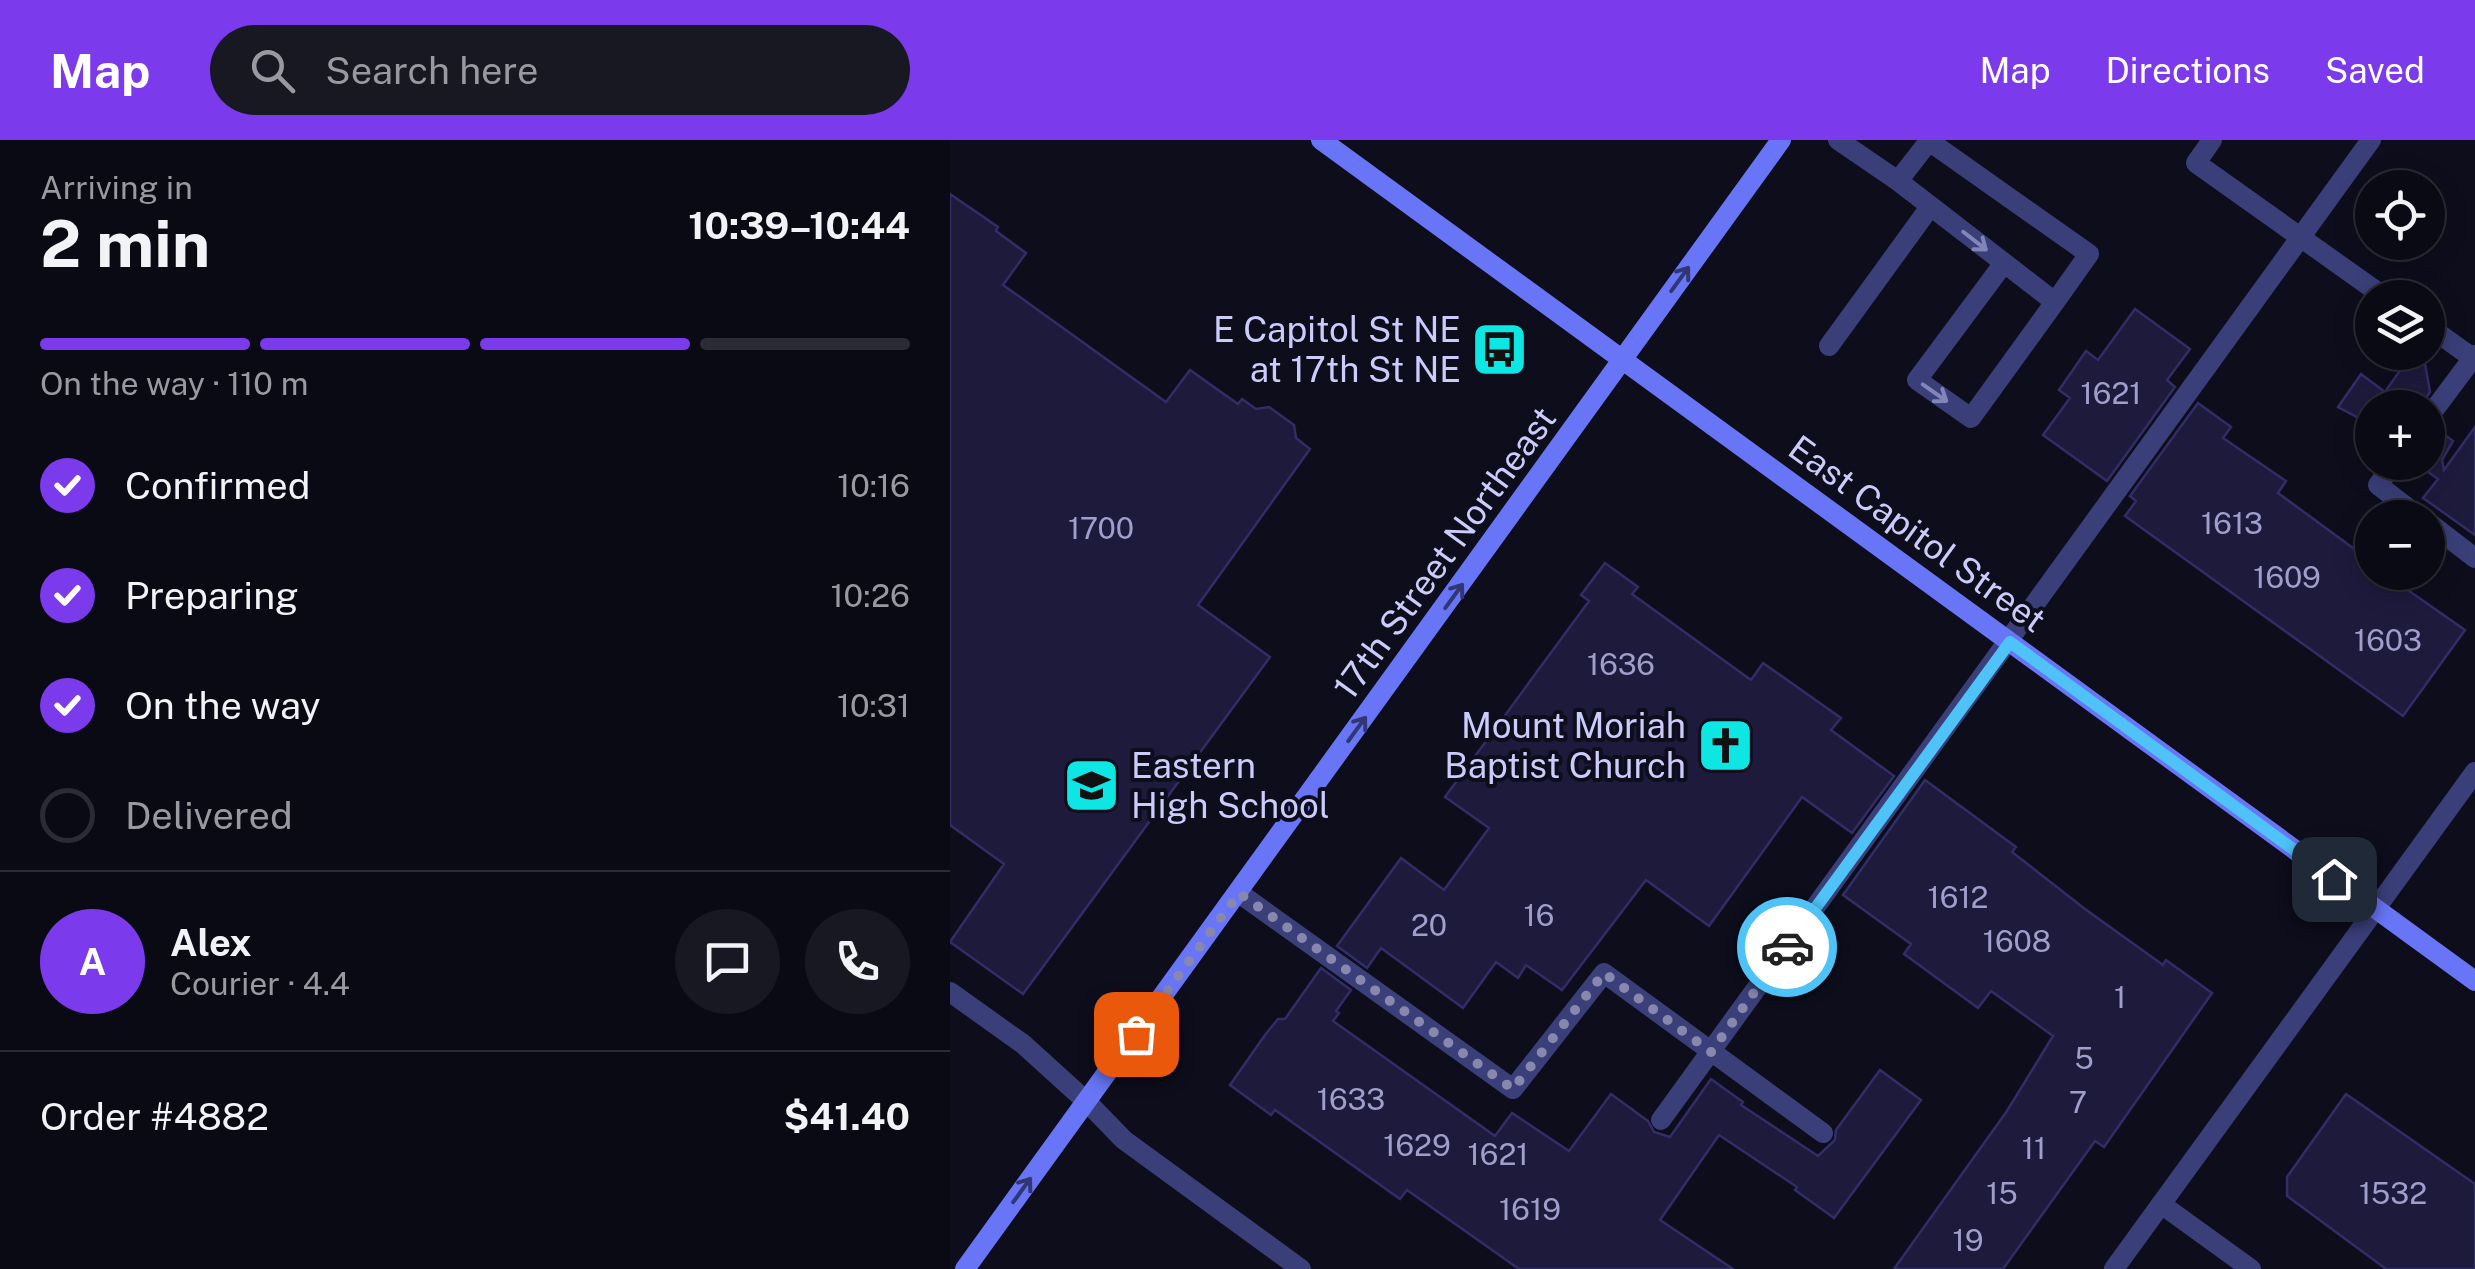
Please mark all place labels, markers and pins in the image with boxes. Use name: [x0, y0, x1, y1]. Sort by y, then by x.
place label: E Capitol St NE at 17th St NE: [1213, 309, 1461, 390]
bus stop icon: E Capitol St NE at 17th St NE: [1470, 320, 1530, 380]
place label: Mount Moriah Baptist Church: [1444, 705, 1686, 786]
church icon: Mount Moriah Baptist Church: [1695, 716, 1755, 776]
place label: Eastern High School: [1131, 745, 1330, 826]
school or university icon: Eastern High School: [1062, 756, 1122, 816]
pin: [2292, 837, 2377, 922]
pin: [1094, 992, 1179, 1077]

